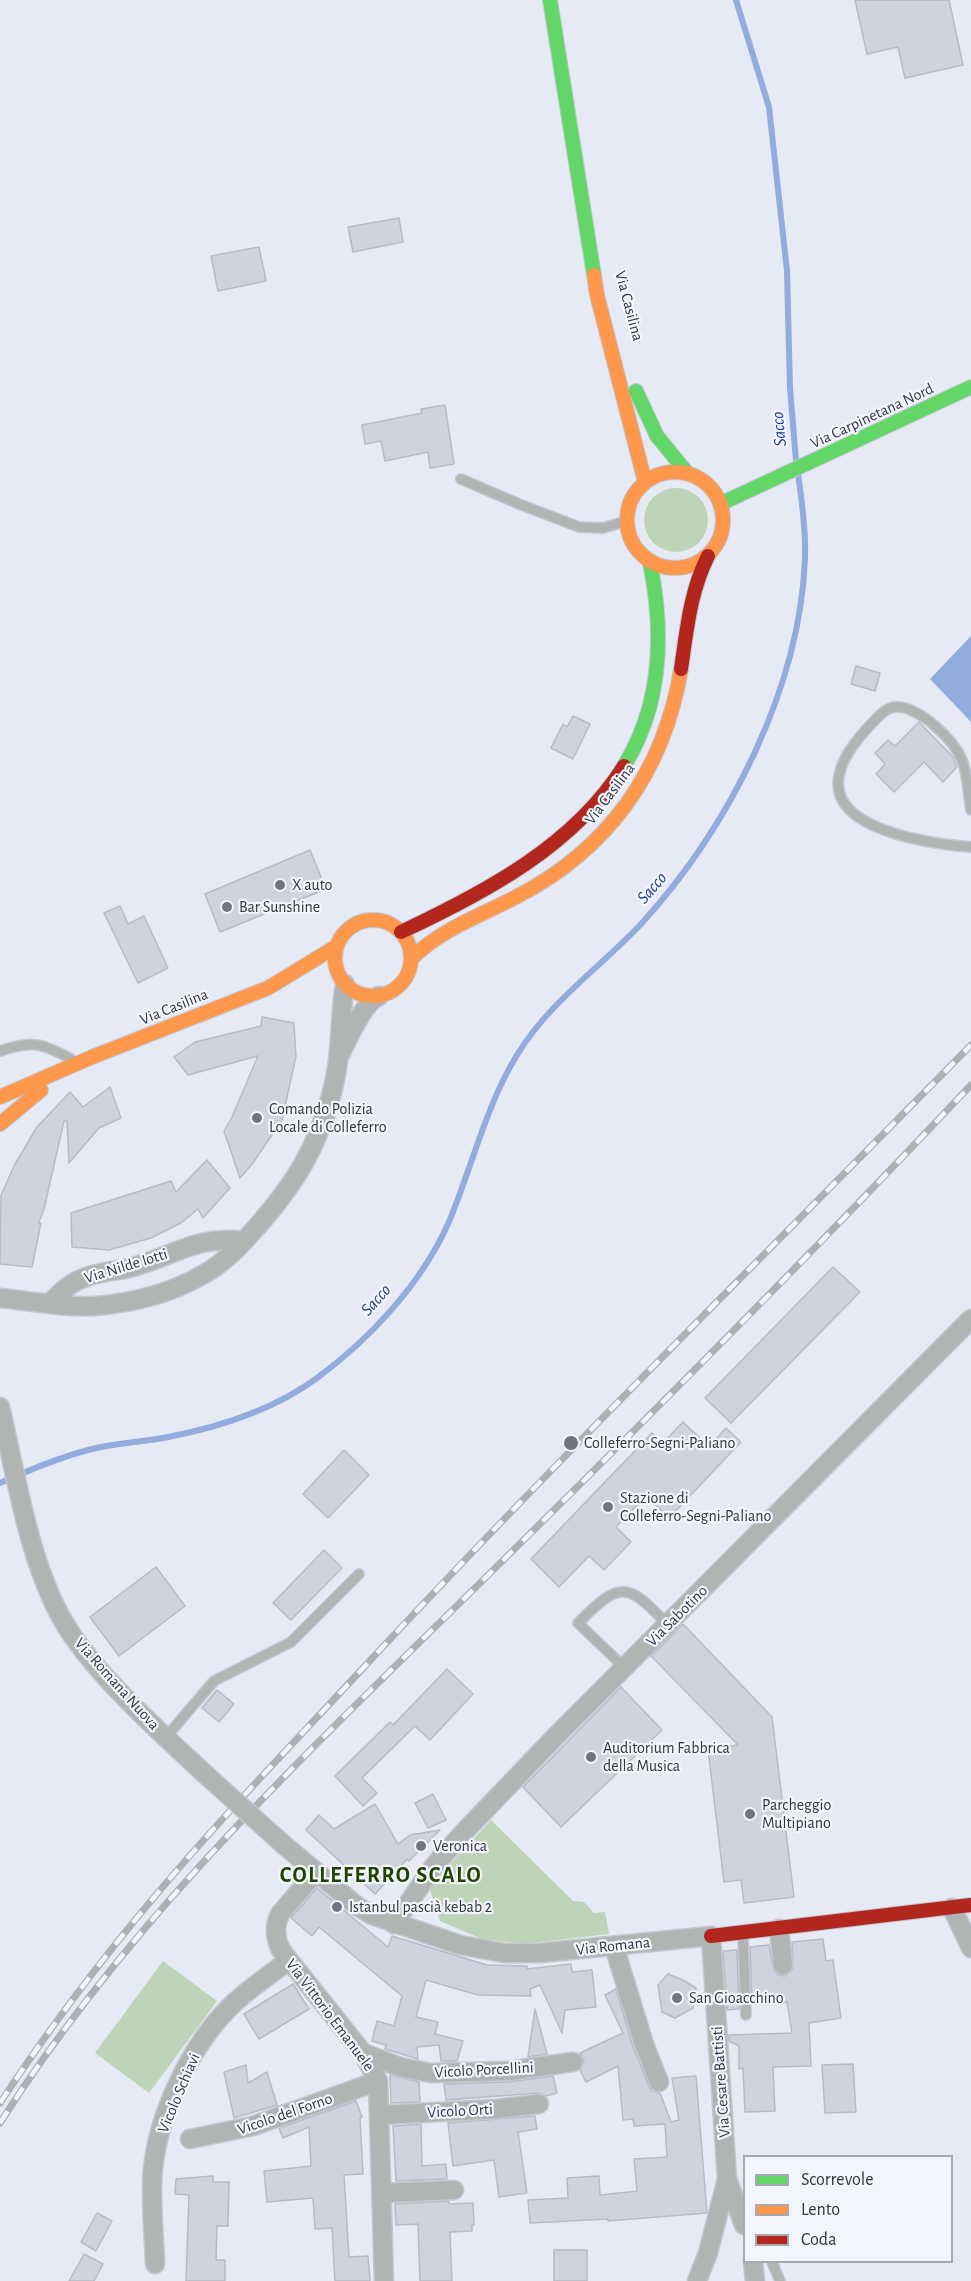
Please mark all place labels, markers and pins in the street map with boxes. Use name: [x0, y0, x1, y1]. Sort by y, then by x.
place label: X auto: [292, 875, 332, 895]
marker: X auto: [273, 878, 287, 892]
place label: Bar Sunshine: [239, 897, 320, 917]
marker: Bar Sunshine: [220, 900, 234, 914]
place label: Comando Polizia Locale di Colleferro: [269, 1099, 387, 1137]
marker: Comando Polizia Locale di Colleferro: [250, 1111, 264, 1125]
place label: Colleferro-Segni-Paliano: [584, 1433, 735, 1453]
marker: Colleferro-Segni-Paliano: [562, 1434, 580, 1452]
place label: Stazione di Colleferro-Segni-Paliano: [620, 1488, 771, 1526]
marker: Stazione di Colleferro-Segni-Paliano: [601, 1500, 615, 1514]
place label: Auditorium Fabbrica della Musica: [603, 1738, 730, 1776]
marker: Auditorium Fabbrica della Musica: [584, 1750, 598, 1764]
place label: Parcheggio Multipiano: [762, 1795, 831, 1833]
marker: Parcheggio Multipiano: [743, 1807, 757, 1821]
place label: Veronica: [433, 1836, 487, 1856]
marker: Veronica: [414, 1839, 428, 1853]
place label: Istanbul pascià kebab 2: [349, 1897, 492, 1917]
marker: Istanbul pascià kebab 2: [330, 1900, 344, 1914]
place label: San Gioacchino: [689, 1988, 784, 2008]
marker: San Gioacchino: [670, 1991, 684, 2005]

